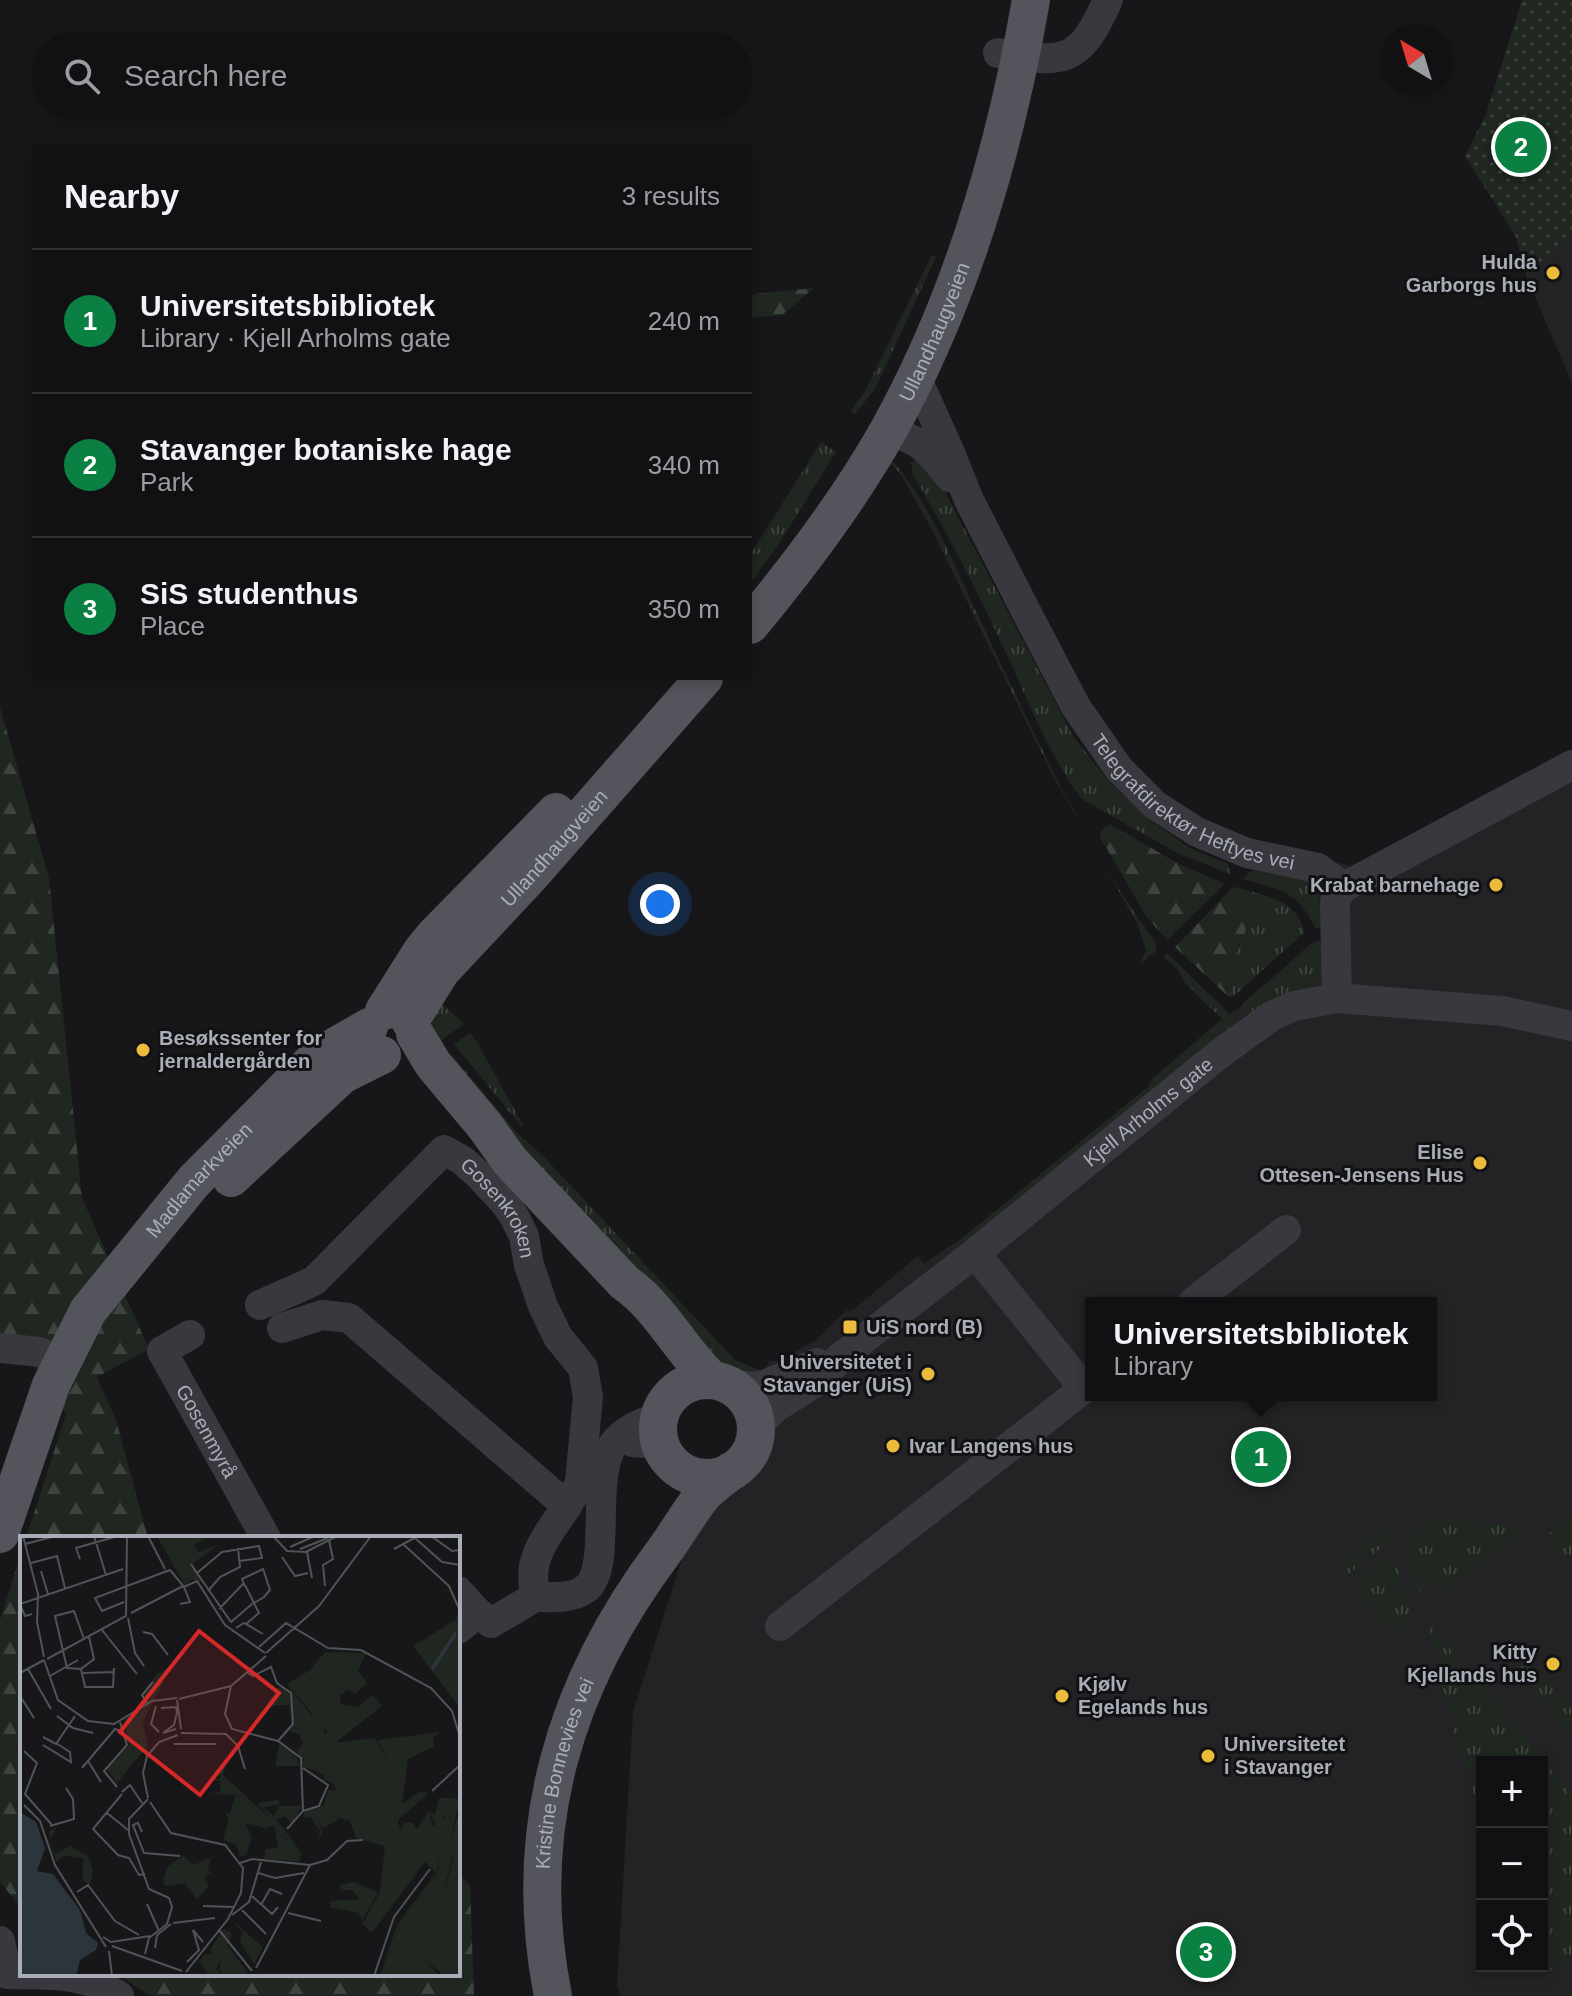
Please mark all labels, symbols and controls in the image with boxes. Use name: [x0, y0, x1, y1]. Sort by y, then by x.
north arrow: [1380, 24, 1452, 96]
search box: [32, 32, 752, 120]
icon: search: [60, 54, 104, 98]
text: Search here: [124, 59, 287, 92]
pin: 2: [1495, 117, 1547, 177]
text: Nearby: [64, 177, 179, 215]
text: 3 results: [622, 181, 720, 211]
place label: Hulda Garborgs hus: [1406, 251, 1538, 296]
street label: Ullandhaugveien: [895, 259, 974, 405]
marker: Hulda Garborgs hus: [1544, 264, 1562, 282]
text: Universitetsbibliotek: [140, 289, 435, 322]
text: 1: [83, 306, 97, 336]
text: 240 m: [648, 306, 720, 336]
text: Library · Kjell Arholms gate: [140, 323, 451, 353]
text: Stavanger botaniske hage: [140, 433, 512, 466]
text: 2: [83, 450, 97, 480]
text: 340 m: [648, 450, 720, 480]
text: Park: [140, 467, 193, 497]
text: SiS studenthus: [140, 577, 358, 610]
text: 3: [83, 594, 97, 624]
text: 350 m: [648, 594, 720, 624]
text: Place: [140, 611, 205, 641]
street label: Telegrafdirektør Heftyes vei: [1087, 730, 1296, 874]
street label: Ullandhaugveien: [496, 785, 612, 911]
place label: Krabat barnehage: [1310, 874, 1480, 896]
marker: Krabat barnehage: [1487, 876, 1505, 894]
your location: [640, 884, 680, 924]
place label: Besøkssenter for jernaldergården: [158, 1027, 323, 1072]
marker: Besøkssenter for jernaldergården: [134, 1041, 152, 1059]
street label: Kjell Arholms gate: [1079, 1053, 1217, 1171]
street label: Madlamarkveien: [142, 1118, 256, 1242]
place label: Elise Ottesen-Jensens Hus: [1259, 1141, 1464, 1186]
street label: Gosenkroken: [456, 1153, 539, 1260]
marker: Elise Ottesen-Jensens Hus: [1471, 1154, 1489, 1172]
popup: [1085, 1297, 1437, 1401]
place label: UiS nord (B): [866, 1316, 983, 1338]
text: Universitetsbibliotek: [1113, 1317, 1409, 1350]
marker: UiS nord (B): [841, 1318, 859, 1336]
place label: Universitetet i Stavanger (UiS): [763, 1351, 912, 1396]
text: Library: [1113, 1351, 1193, 1381]
marker: Universitetet i Stavanger (UiS): [919, 1365, 937, 1383]
street label: Gosenmyrå: [172, 1381, 242, 1482]
pin: 1: [1235, 1427, 1287, 1487]
place label: Ivar Langens hus: [909, 1435, 1074, 1457]
marker: Ivar Langens hus: [884, 1437, 902, 1455]
inset map: [20, 1536, 460, 1976]
place label: Kitty Kjellands hus: [1407, 1641, 1538, 1686]
marker: Kitty Kjellands hus: [1544, 1655, 1562, 1673]
place label: Kjølv Egelands hus: [1078, 1673, 1208, 1718]
street label: Kristine Bonnevies vei: [532, 1674, 598, 1870]
marker: Kjølv Egelands hus: [1053, 1687, 1071, 1705]
place label: Universitetet i Stavanger: [1224, 1733, 1345, 1778]
marker: Universitetet i Stavanger: [1199, 1747, 1217, 1765]
map controls: [1476, 1756, 1548, 1972]
button: +: [1476, 1756, 1548, 1828]
button: −: [1476, 1828, 1548, 1900]
button: locate: [1476, 1900, 1548, 1972]
pin: 3: [1180, 1922, 1232, 1982]

